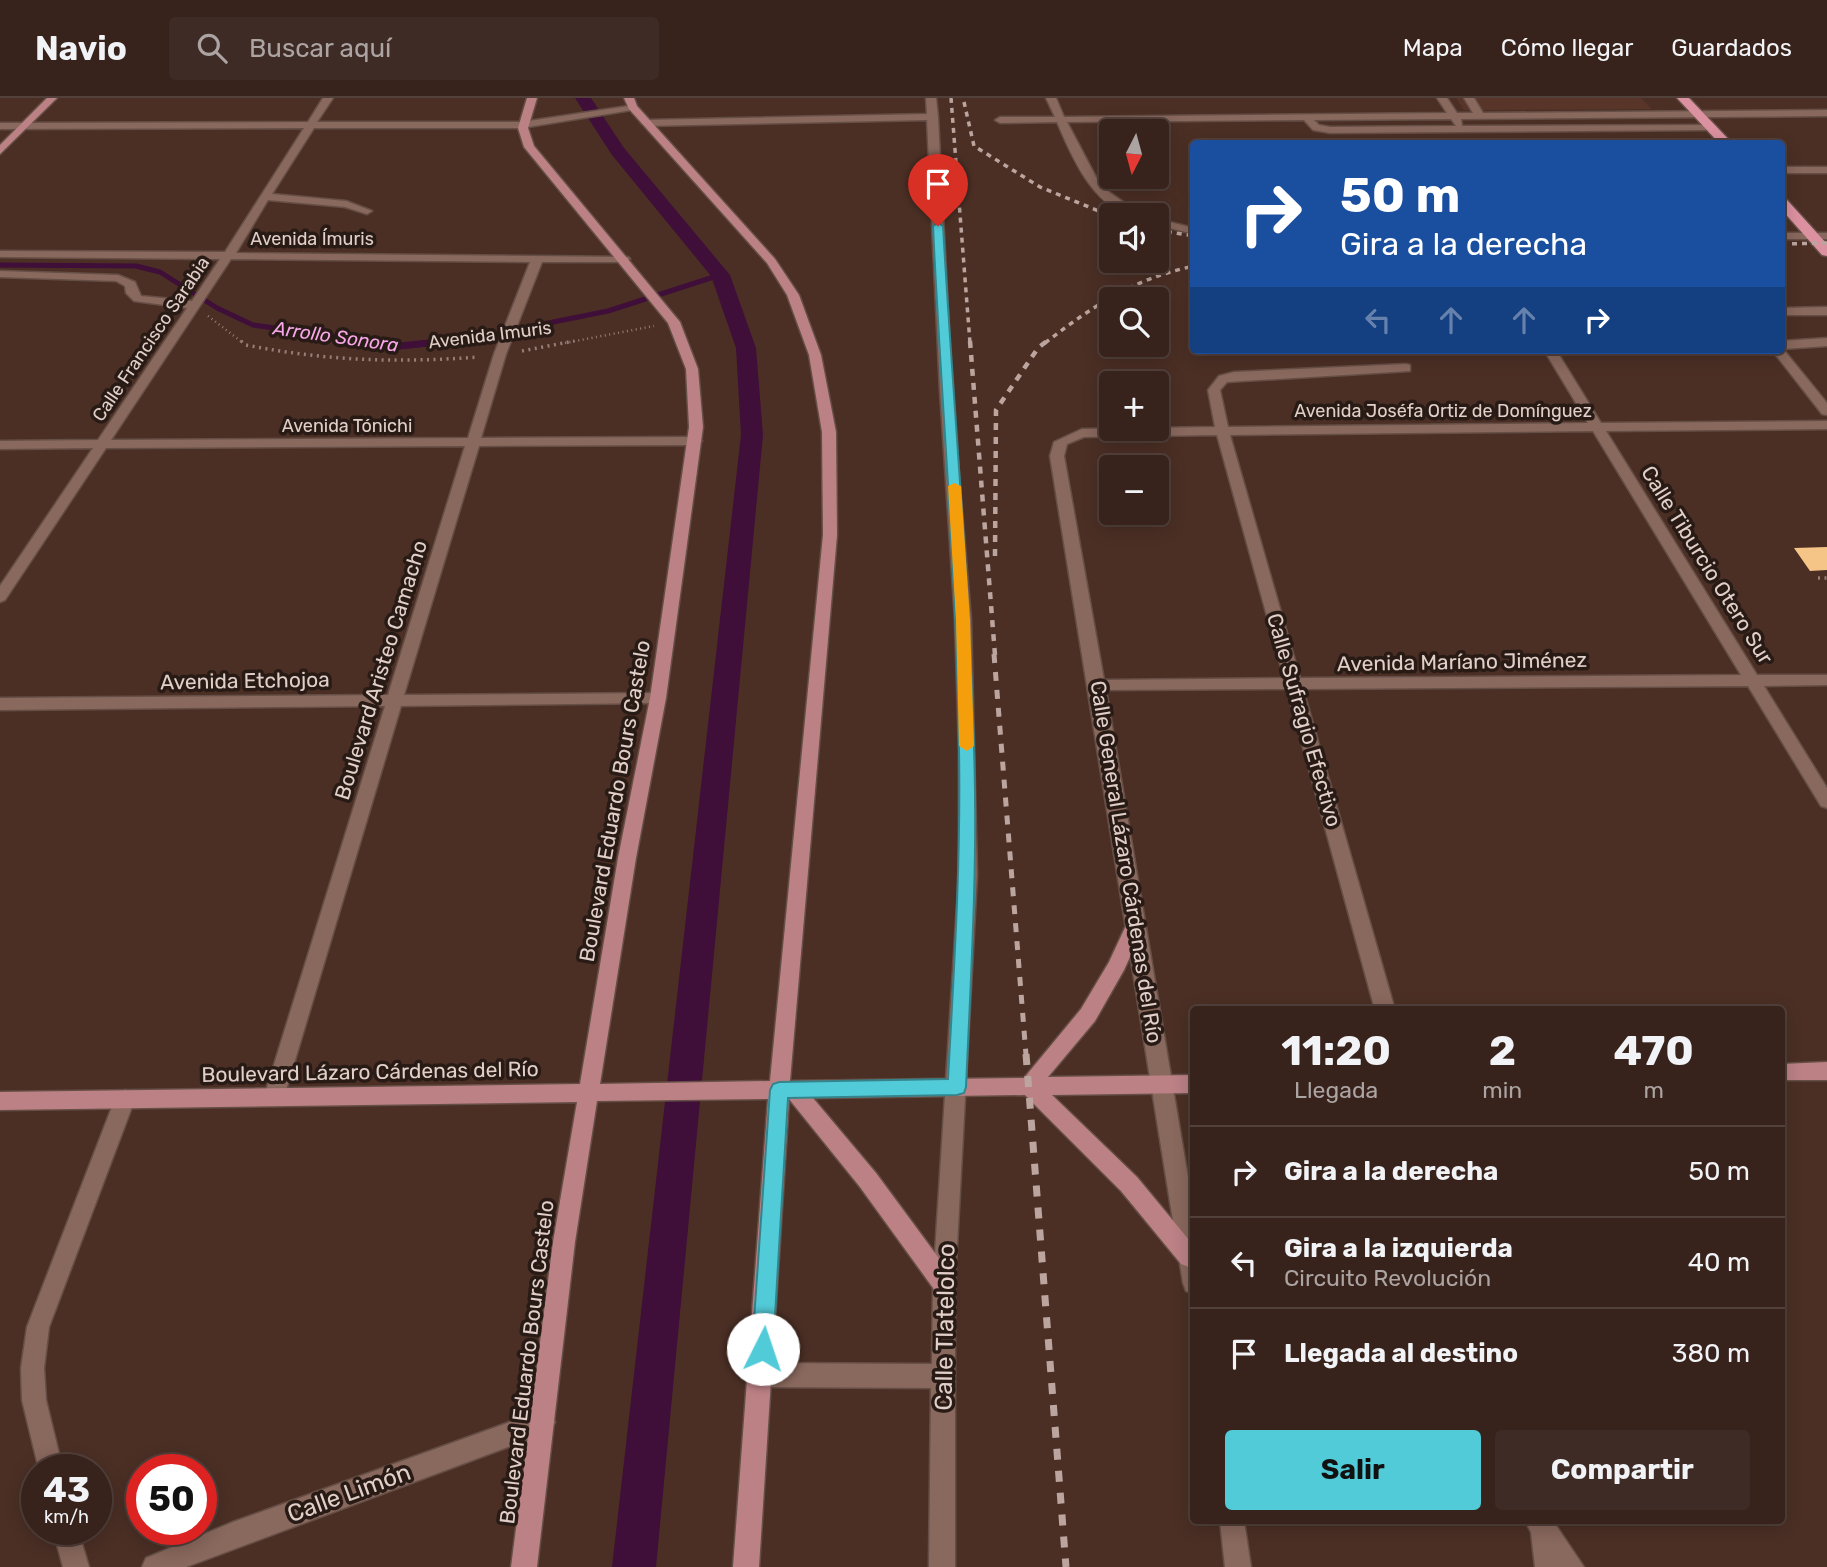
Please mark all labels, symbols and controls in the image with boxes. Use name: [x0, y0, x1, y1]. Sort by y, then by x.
search box: [169, 17, 659, 80]
text: Navio: [35, 29, 127, 68]
icon: search: [193, 29, 231, 67]
text: Buscar aquí: [249, 33, 391, 64]
text: Mapa: [1403, 34, 1463, 62]
text: Cómo llegar: [1501, 34, 1633, 62]
text: Guardados: [1671, 34, 1792, 62]
north arrow: [1099, 119, 1169, 189]
map controls: [1099, 119, 1169, 525]
pin: [908, 154, 968, 226]
icon: arrive: [919, 165, 957, 203]
text: 50 m: [1340, 166, 1460, 224]
icon: right: [1225, 168, 1316, 259]
button: sound: [1099, 203, 1169, 273]
text: Gira a la derecha: [1340, 225, 1587, 263]
street label: Avenida Ímuris: [250, 228, 374, 250]
street label: Calle Francisco Sarabia: [88, 252, 214, 426]
button: search: [1099, 287, 1169, 357]
icon: left: [1359, 301, 1397, 339]
icon: ahead: [1432, 301, 1470, 339]
icon: ahead: [1505, 301, 1543, 339]
icon: right: [1578, 301, 1616, 339]
water label: Arrollo Sonora: [271, 316, 400, 357]
street label: Avenida Imuris: [427, 317, 553, 353]
button: +: [1099, 371, 1169, 441]
street label: Avenida Joséfa Ortiz de Domínguez: [1294, 400, 1592, 422]
street label: Avenida Tónichi: [282, 415, 412, 437]
button: −: [1099, 455, 1169, 525]
street label: Calle Tiburcio Otero Sur: [1636, 461, 1779, 668]
street label: Boulevard Aristeo Camacho: [329, 537, 432, 803]
street label: Calle Sufragio Efectivo: [1262, 610, 1347, 830]
street label: Boulevard Eduardo Bours Castelo: [574, 638, 655, 964]
street label: Avenida Maríano Jiménez: [1337, 647, 1587, 676]
street label: Avenida Etchojoa: [160, 667, 330, 694]
street label: Calle General Lázaro Cárdenas del Río: [1085, 679, 1168, 1045]
text: 11:20: [1281, 1026, 1391, 1076]
text: 2: [1489, 1026, 1516, 1076]
text: 470: [1613, 1026, 1694, 1076]
street label: Boulevard Lázaro Cárdenas del Río: [201, 1056, 539, 1087]
text: Llegada: [1294, 1076, 1378, 1104]
text: min: [1482, 1076, 1522, 1104]
text: m: [1643, 1076, 1664, 1104]
icon: right: [1225, 1153, 1263, 1191]
text: Gira a la derecha: [1284, 1156, 1498, 1187]
text: 50 m: [1689, 1156, 1750, 1187]
street label: Boulevard Eduardo Bours Castelo: [494, 1199, 559, 1525]
text: Gira a la izquierda: [1284, 1233, 1513, 1264]
street label: Calle Tlatelolco: [930, 1243, 960, 1411]
icon: left: [1225, 1244, 1263, 1282]
text: 40 m: [1688, 1247, 1750, 1278]
text: Circuito Revolución: [1284, 1264, 1491, 1292]
position arrow: [726, 1312, 800, 1386]
icon: arrive: [1225, 1335, 1263, 1373]
text: Llegada al destino: [1284, 1338, 1518, 1369]
text: 380 m: [1672, 1338, 1750, 1369]
button: Salir: [1225, 1430, 1481, 1510]
button: Compartir: [1495, 1430, 1750, 1510]
speed limit sign: 50: [126, 1454, 217, 1545]
street label: Calle Limón: [284, 1458, 414, 1528]
text: 43: [43, 1469, 90, 1511]
text: km/h: [44, 1506, 89, 1528]

